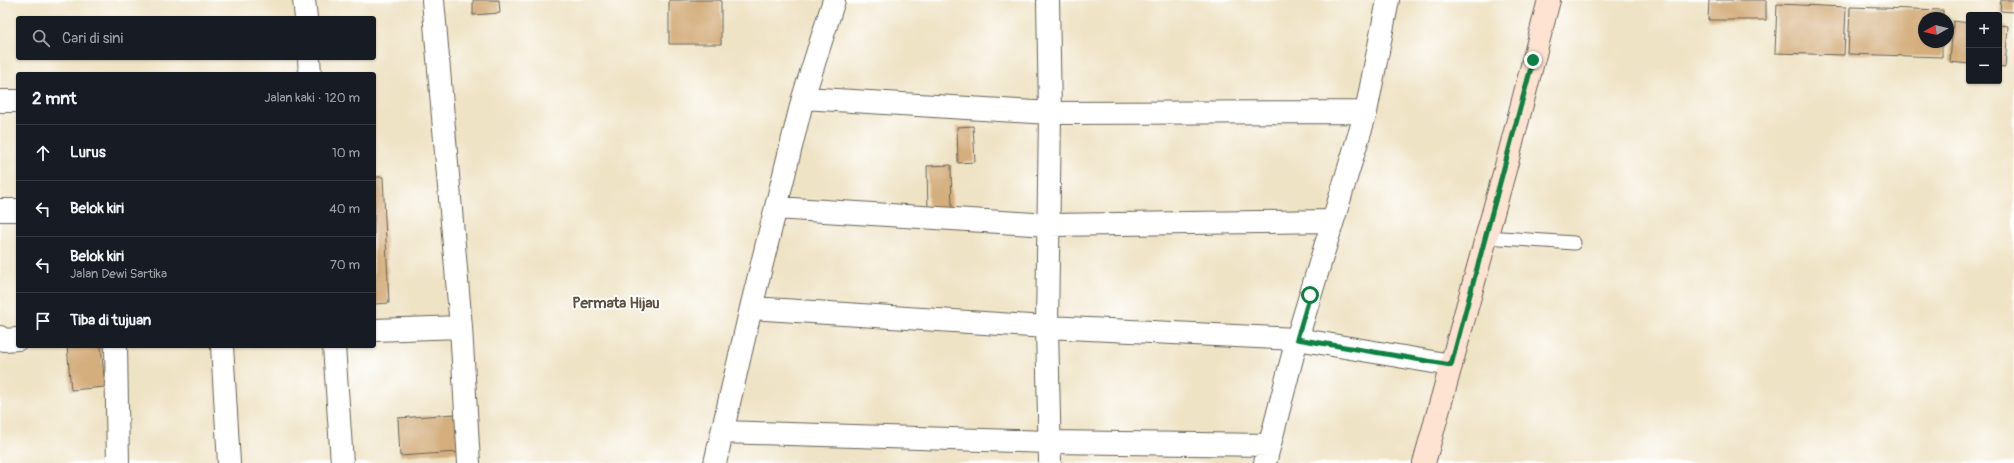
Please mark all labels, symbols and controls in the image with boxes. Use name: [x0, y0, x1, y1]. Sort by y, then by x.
north arrow: [1918, 12, 1954, 48]
map controls: [1966, 12, 2002, 84]
button: +: [1966, 12, 2002, 48]
search box: [16, 16, 376, 60]
icon: search: [30, 27, 52, 49]
text: Cari di sini: [62, 29, 123, 48]
button: −: [1966, 48, 2002, 84]
route end: [1524, 51, 1542, 69]
text: 2 mnt: [32, 88, 77, 109]
text: Jalan kaki · 120 m: [264, 90, 360, 106]
icon: ahead: [32, 142, 54, 164]
text: Lurus: [70, 143, 106, 162]
text: 10 m: [332, 145, 360, 161]
icon: left: [32, 198, 54, 220]
text: Belok kiri: [70, 199, 124, 218]
text: 40 m: [329, 201, 360, 217]
text: Belok kiri: [70, 247, 124, 266]
icon: left: [32, 254, 54, 276]
text: 70 m: [330, 257, 360, 273]
text: Jalan Dewi Sartika: [70, 266, 167, 282]
route start: [1301, 286, 1319, 304]
district label: Permata Hijau: [572, 294, 660, 313]
icon: arrive: [32, 310, 54, 332]
text: Tiba di tujuan: [70, 311, 151, 330]

